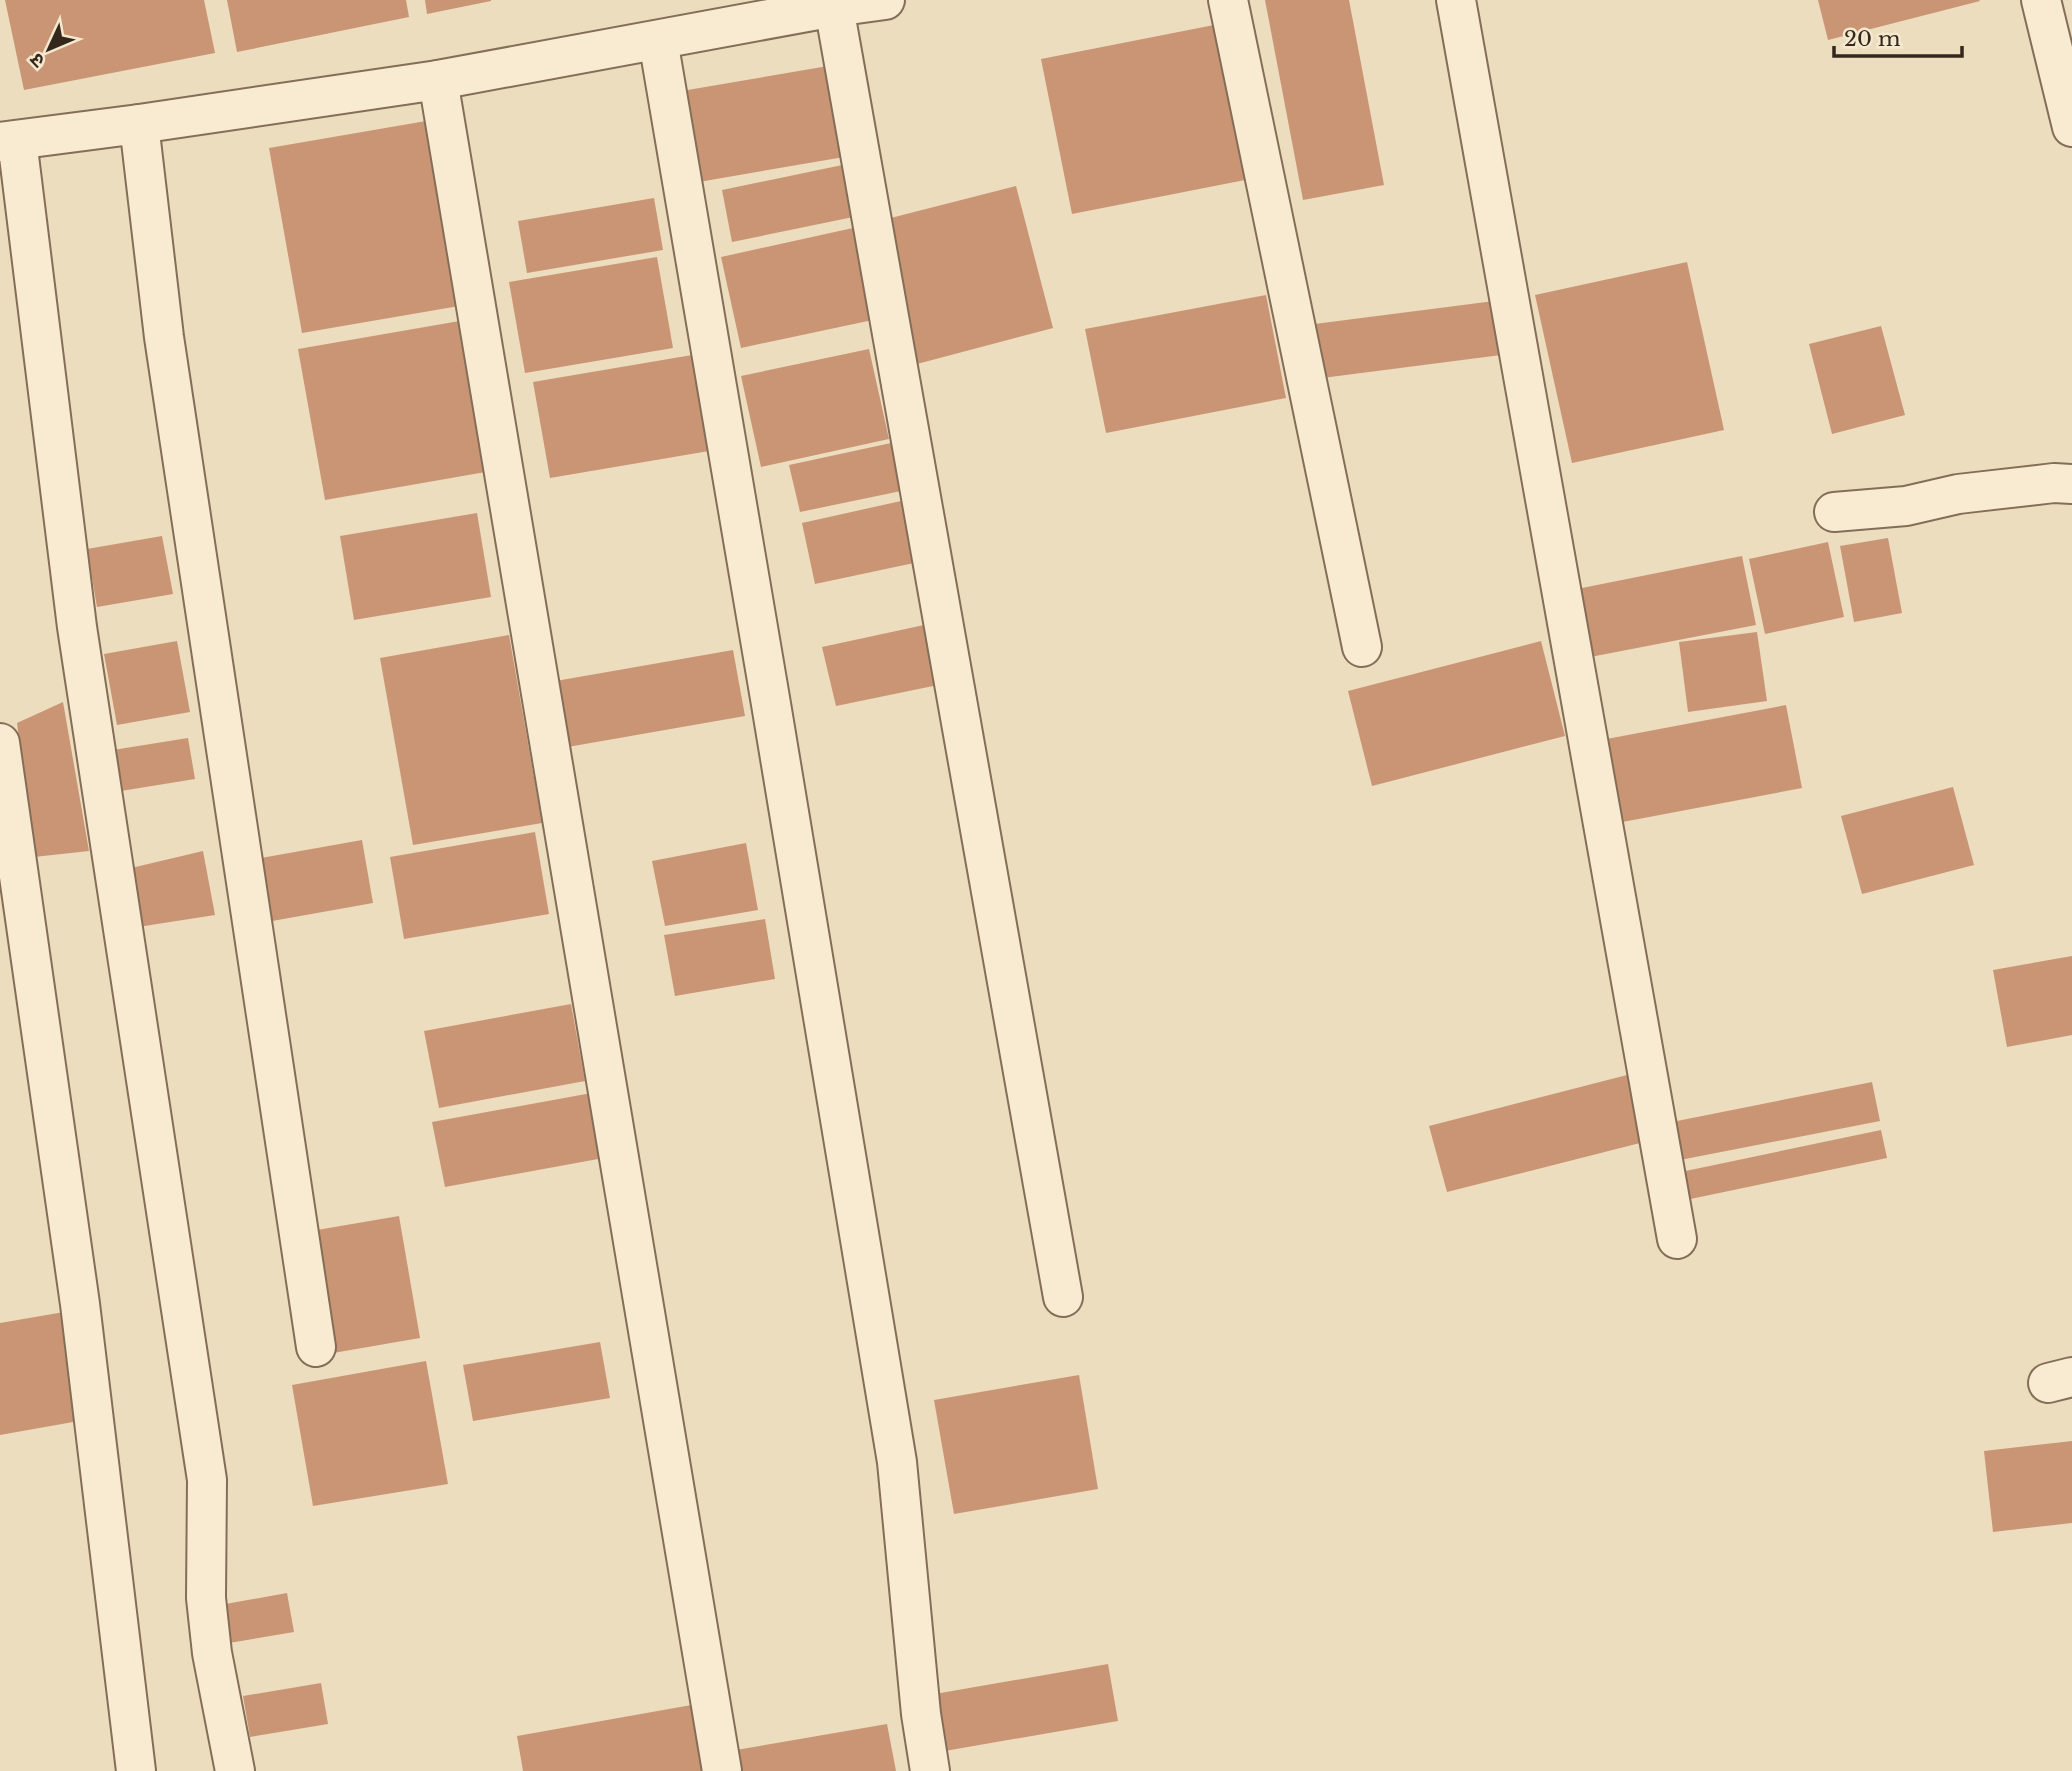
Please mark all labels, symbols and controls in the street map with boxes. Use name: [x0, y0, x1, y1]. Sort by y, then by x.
north arrow: [14, 14, 84, 84]
scale bar: [1834, 14, 1962, 58]
text: 20 m: [1844, 26, 1901, 52]
text: उ: [24, 48, 49, 72]

